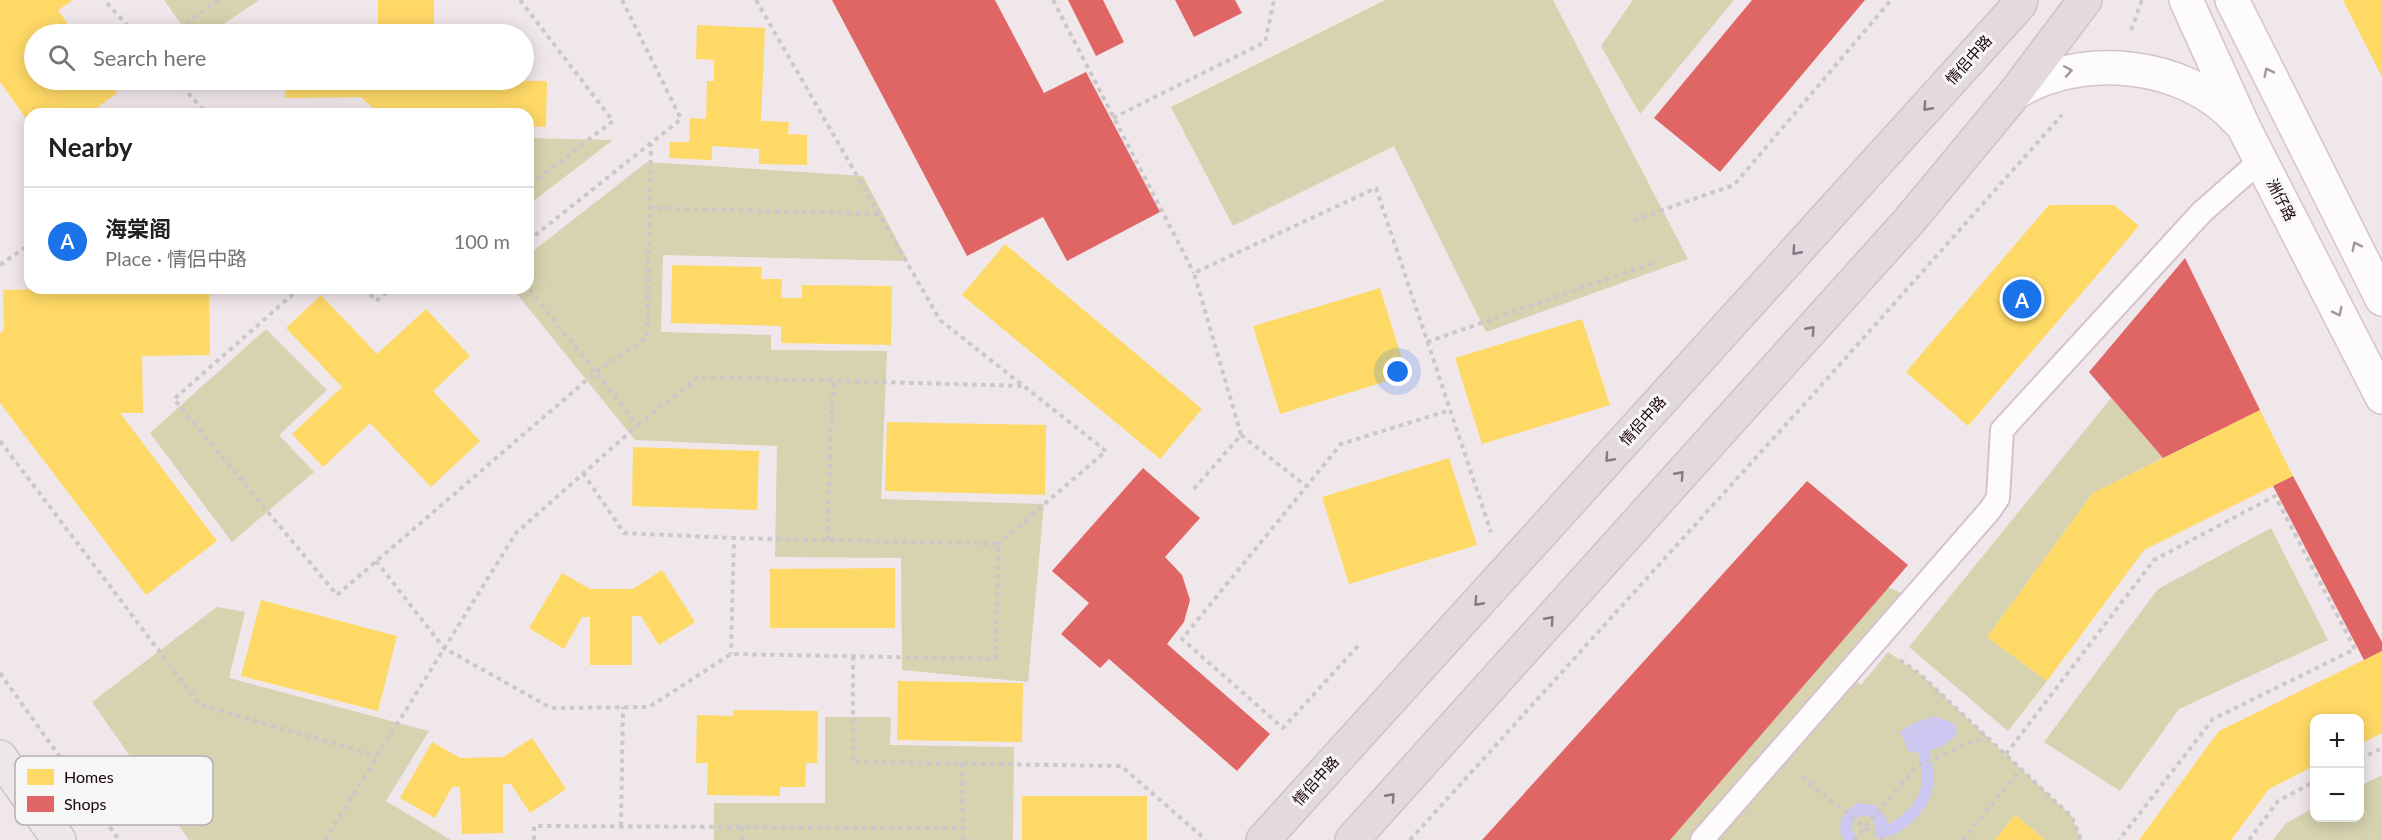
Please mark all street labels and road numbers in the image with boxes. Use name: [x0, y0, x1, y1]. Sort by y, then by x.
street label: 情侣中路: [1941, 31, 1995, 88]
street label: 洲仔路: [2264, 175, 2300, 224]
street label: 情侣中路: [1615, 392, 1669, 449]
street label: 情侣中路: [1288, 752, 1342, 809]

